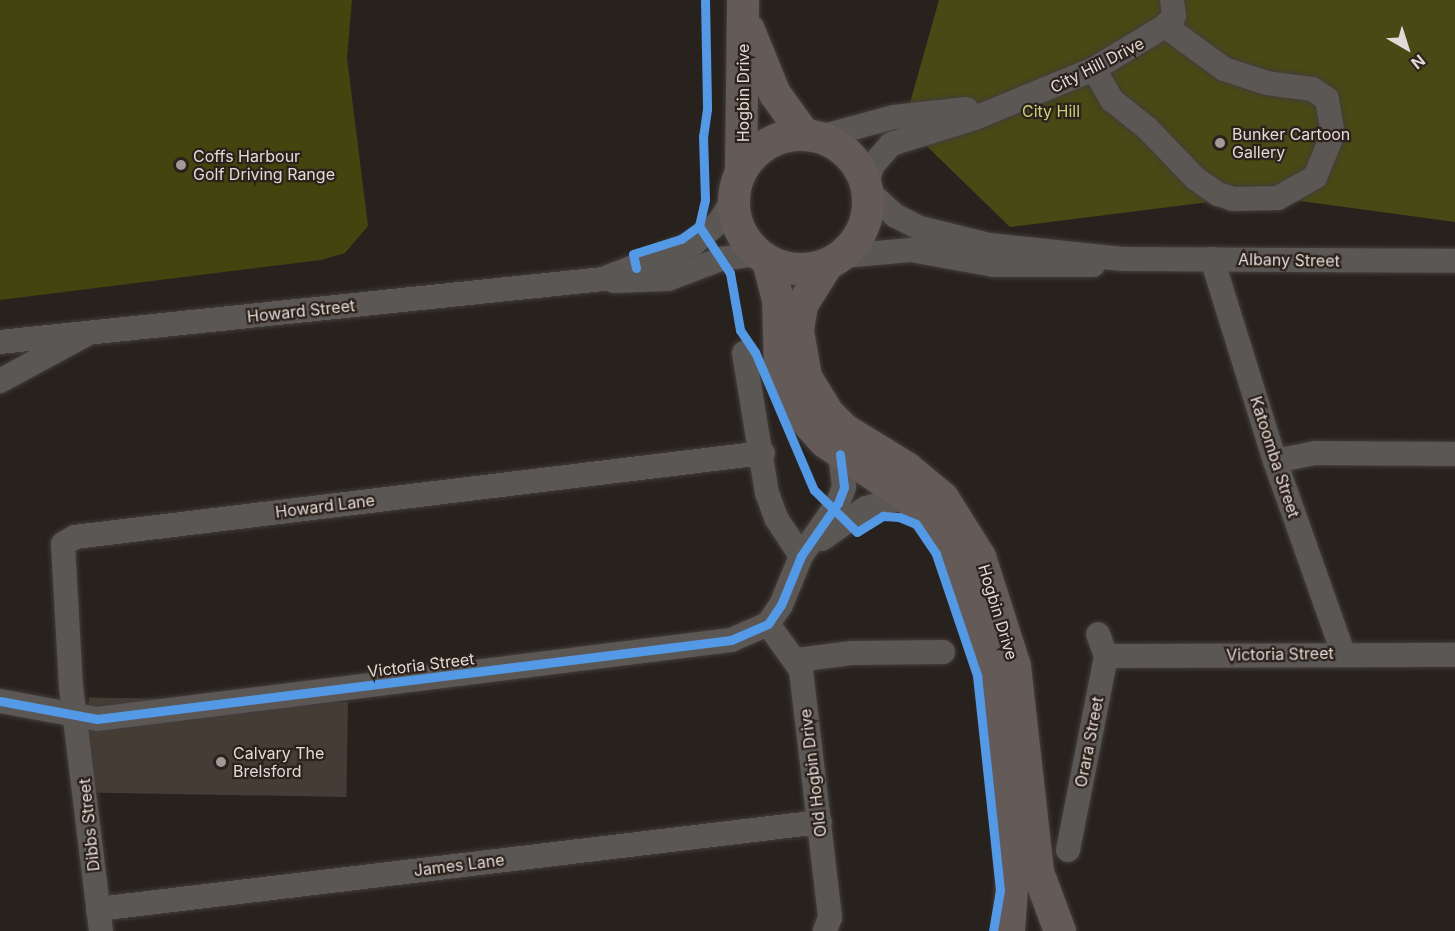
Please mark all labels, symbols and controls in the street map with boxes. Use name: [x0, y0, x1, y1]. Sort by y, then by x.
north arrow: [1377, 18, 1437, 78]
street label: City Hill Drive: [1047, 33, 1147, 97]
street label: Hogbin Drive: [733, 44, 753, 142]
text: N: [1407, 50, 1429, 74]
park label: City Hill: [1022, 101, 1080, 121]
place label: Bunker Cartoon Gallery: [1232, 124, 1350, 162]
marker: Bunker Cartoon Gallery: [1213, 136, 1227, 150]
place label: Coffs Harbour Golf Driving Range: [193, 146, 335, 184]
marker: Coffs Harbour Golf Driving Range: [174, 158, 188, 172]
street label: Albany Street: [1238, 250, 1340, 270]
street label: Howard Street: [246, 296, 356, 326]
street label: Katoomba Street: [1246, 394, 1304, 520]
street label: Howard Lane: [274, 490, 376, 522]
street label: Hogbin Drive: [974, 562, 1022, 662]
street label: Victoria Street: [1226, 643, 1334, 665]
street label: Victoria Street: [366, 649, 476, 681]
street label: Orara Street: [1071, 695, 1107, 789]
street label: Old Hogbin Drive: [796, 708, 830, 838]
place label: Calvary The Brelsford: [233, 743, 324, 781]
marker: Calvary The Brelsford: [214, 755, 228, 769]
street label: Dibbs Street: [75, 778, 103, 872]
street label: James Lane: [413, 850, 505, 880]

